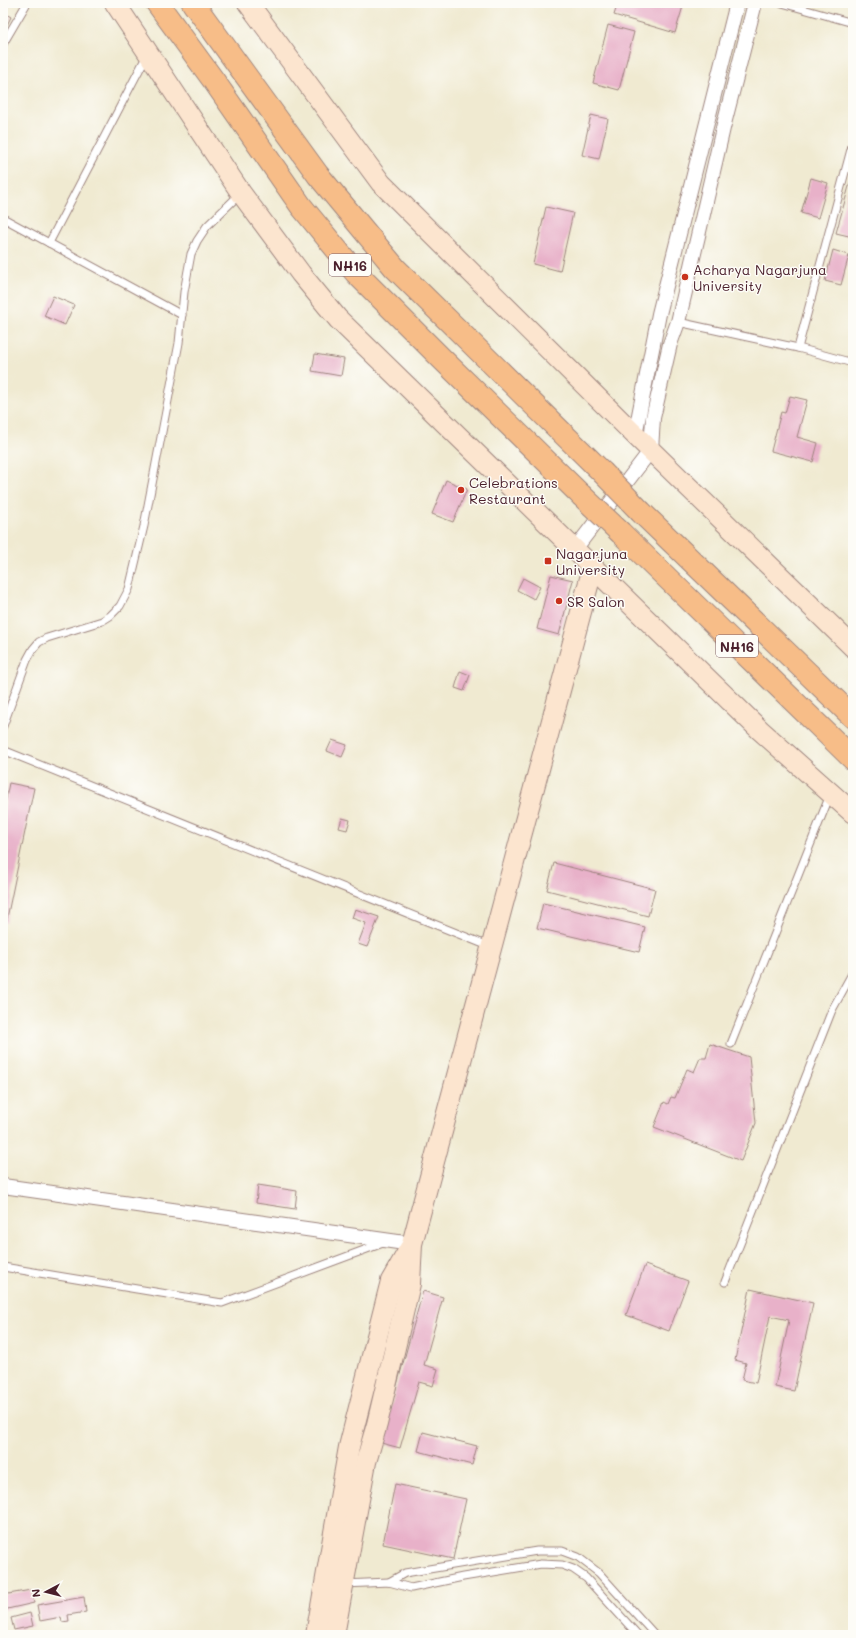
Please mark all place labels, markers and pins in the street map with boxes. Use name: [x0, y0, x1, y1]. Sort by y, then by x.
place label: Acharya Nagarjuna University: [693, 260, 827, 295]
marker: Acharya Nagarjuna University: [680, 272, 690, 282]
place label: Celebrations Restaurant: [469, 473, 558, 508]
marker: Celebrations Restaurant: [456, 485, 466, 495]
place label: Nagarjuna University: [556, 544, 628, 579]
marker: Nagarjuna University: [543, 556, 553, 566]
place label: SR Salon: [567, 592, 625, 611]
marker: SR Salon: [554, 596, 564, 606]

